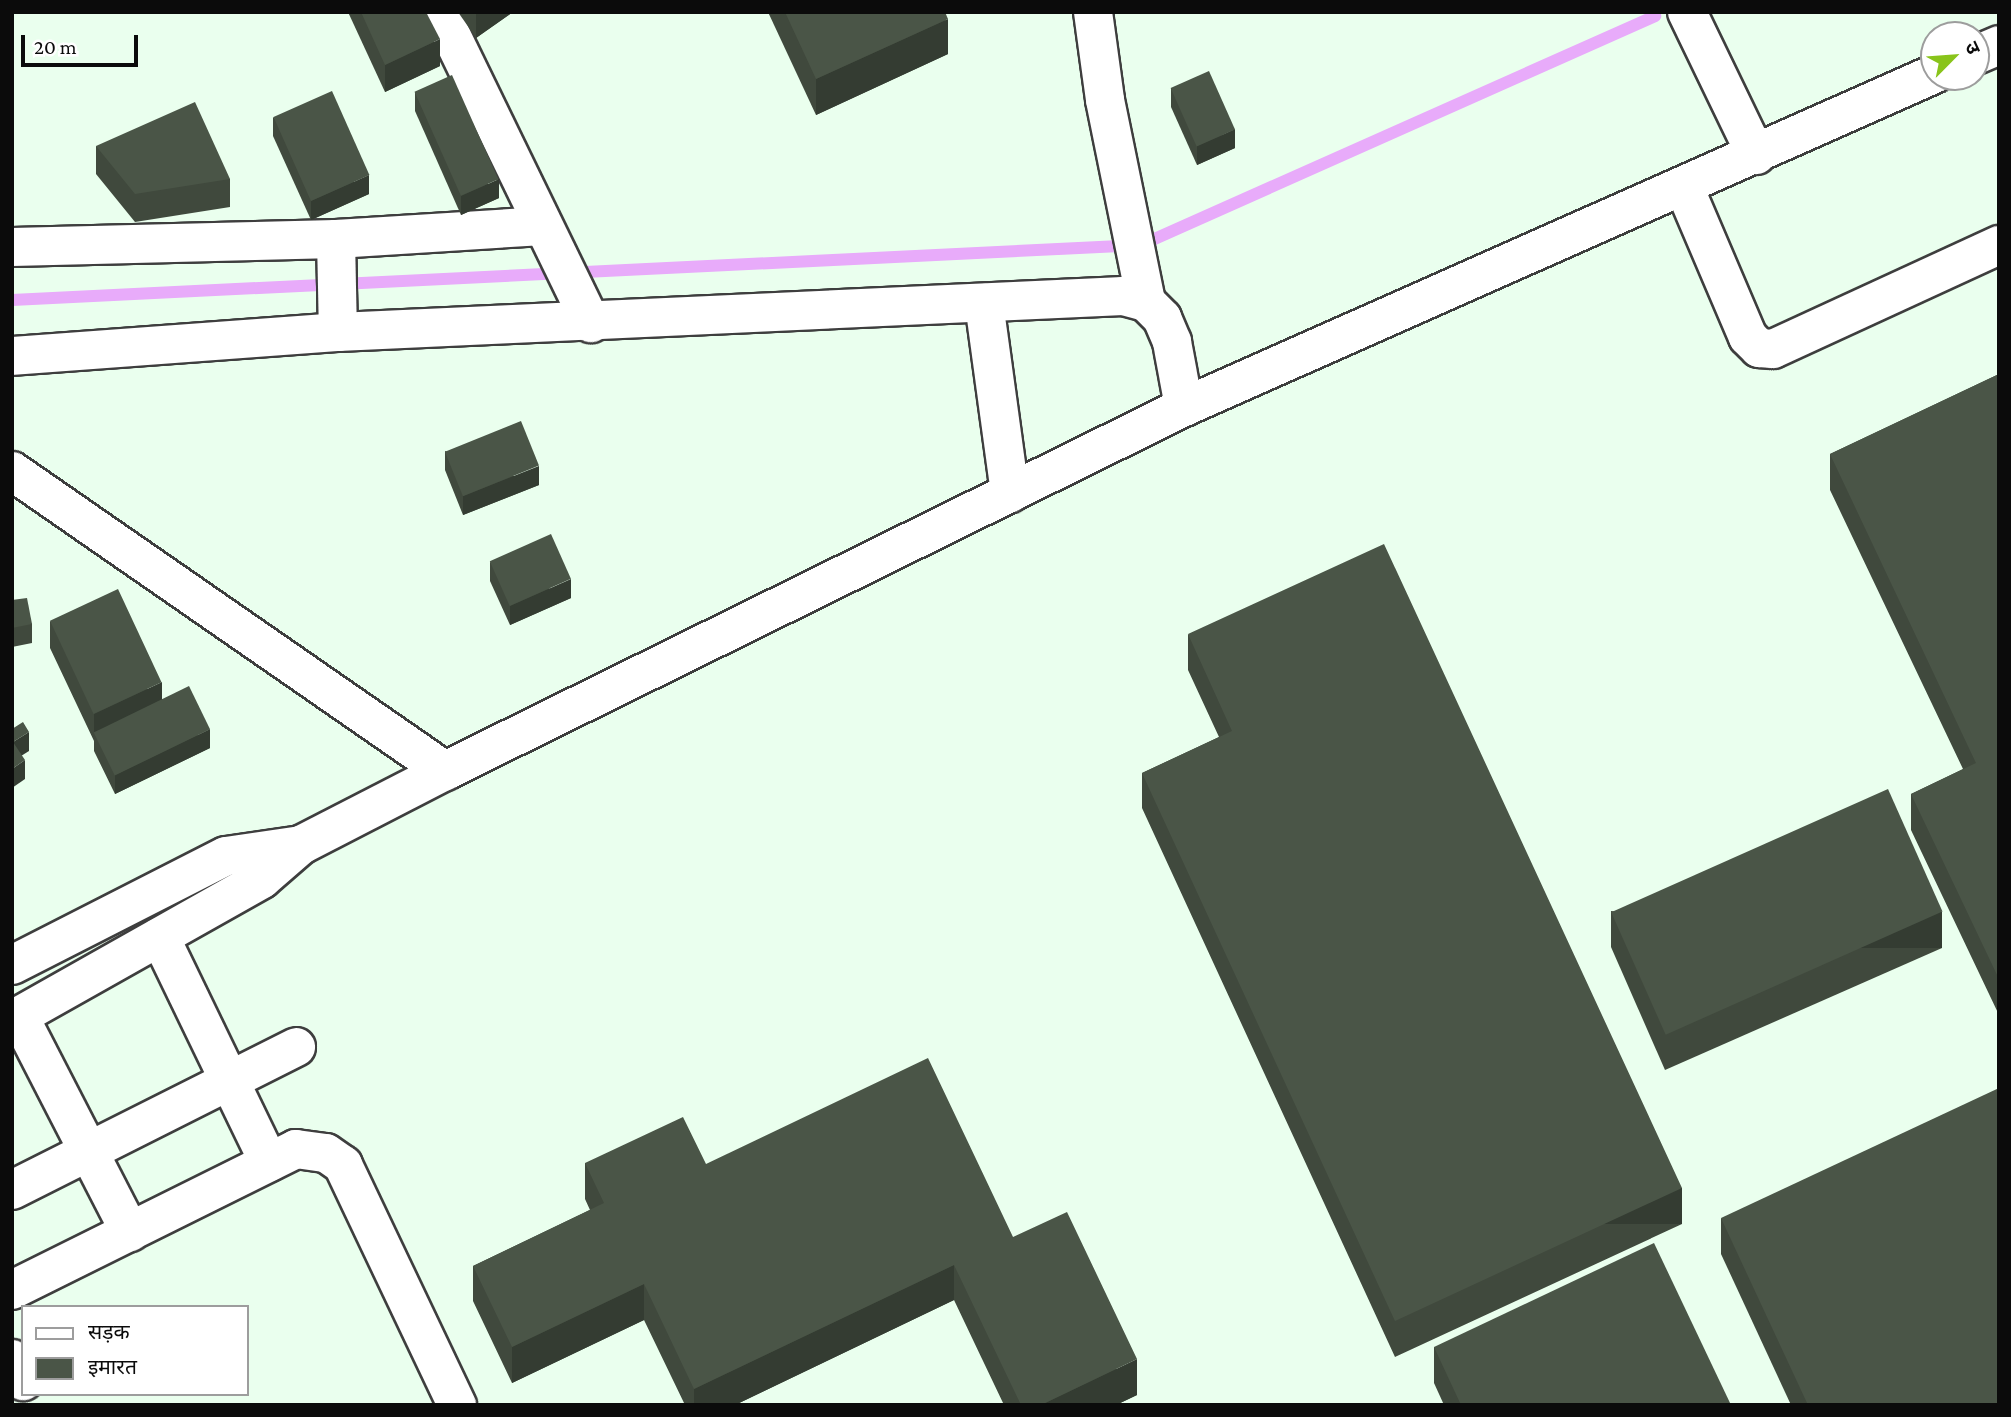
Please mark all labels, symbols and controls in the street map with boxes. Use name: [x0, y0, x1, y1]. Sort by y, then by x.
scale bar: [24, 21, 142, 65]
north arrow: [1920, 21, 1990, 91]
text: 20 m: [34, 35, 77, 59]
text: उ: [1961, 38, 1985, 57]
legend: [21, 1305, 248, 1396]
text: सड़क: [88, 1320, 130, 1344]
text: इमारत: [88, 1355, 137, 1379]

